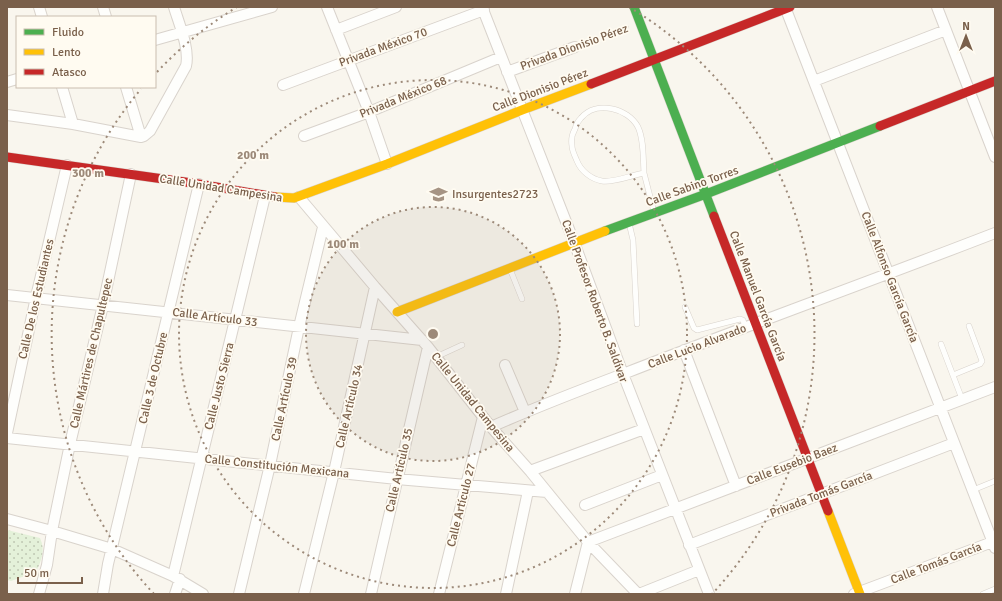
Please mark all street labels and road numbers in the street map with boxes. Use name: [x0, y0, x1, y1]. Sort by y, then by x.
street label: Privada Dionisio Pérez: [518, 21, 630, 74]
street label: Privada México 70: [337, 25, 429, 70]
street label: Calle Dionisio Pérez: [490, 65, 590, 116]
street label: Privada México 68: [357, 73, 449, 122]
street label: Calle Sabino Torres: [644, 163, 741, 210]
street label: Calle Unidad Campesina: [158, 171, 283, 206]
street label: Calle Alfonso García García: [858, 210, 921, 345]
street label: Calle Profesor Roberto B. Saldívar: [558, 218, 631, 385]
street label: Calle Manuel García García: [726, 229, 789, 364]
street label: Calle De los Estudiantes: [15, 238, 58, 361]
street label: Calle Mártires de Chapultepec: [67, 276, 116, 430]
street label: Calle Artículo 33: [171, 305, 258, 330]
street label: Calle Lucio Alvarado: [646, 321, 749, 372]
street label: Calle 3 de Octubre: [136, 331, 171, 425]
street label: Calle Justo Sierra: [201, 341, 238, 431]
street label: Calle Unidad Campesina: [428, 349, 518, 455]
street label: Calle Artículo 39: [268, 356, 301, 443]
street label: Calle Artículo 34: [333, 362, 367, 450]
street label: Calle Artículo 35: [383, 427, 416, 514]
street label: Calle Eusebio Baez: [745, 440, 840, 489]
street label: Calle Constitución Mexicana: [204, 451, 350, 482]
street label: Calle Artículo 27: [444, 462, 479, 549]
street label: Privada Tomás García: [768, 468, 875, 521]
street label: Calle Tomás García: [888, 539, 984, 588]

